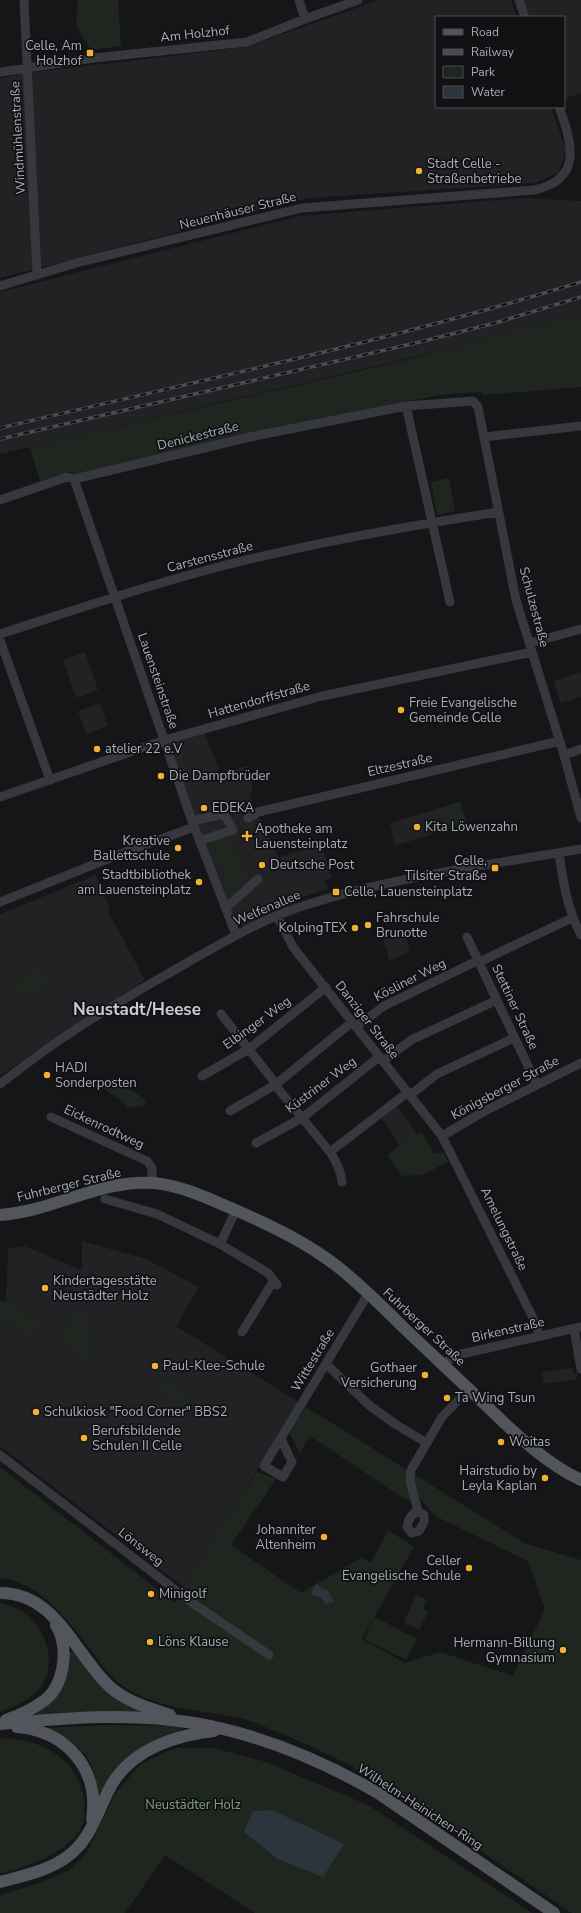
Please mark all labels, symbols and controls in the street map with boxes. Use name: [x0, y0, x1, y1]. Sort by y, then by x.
legend: [435, 16, 565, 108]
street label: Am Holzhof: [159, 21, 231, 47]
text: Road: [471, 24, 499, 40]
place label: Celle, Am Holzhof: [25, 37, 83, 70]
text: Railway: [471, 44, 515, 60]
marker: Celle, Am Holzhof: [85, 48, 95, 58]
text: Park: [471, 64, 496, 80]
street label: Windmühlenstraße: [6, 81, 30, 195]
text: Water: [471, 84, 505, 100]
place label: Stadt Celle - Straßenbetriebe: [427, 155, 522, 188]
marker: Stadt Celle - Straßenbetriebe: [414, 166, 424, 176]
street label: Neuenhäuser Straße: [178, 188, 298, 234]
street label: Denickestraße: [155, 417, 241, 455]
street label: Carstensstraße: [165, 537, 255, 577]
street label: Schulzestraße: [515, 565, 553, 649]
street label: Lauensteinstraße: [133, 630, 183, 732]
street label: Hattendorffstraße: [206, 677, 312, 723]
place label: Freie Evangelische Gemeinde Celle: [409, 694, 517, 727]
marker: Freie Evangelische Gemeinde Celle: [396, 705, 406, 715]
place label: atelier 22 e.V: [105, 740, 182, 758]
marker: atelier 22 e.V: [92, 744, 102, 754]
street label: Eltzestraße: [366, 749, 434, 781]
place label: Die Dampfbrüder: [169, 767, 270, 785]
marker: Die Dampfbrüder: [156, 771, 166, 781]
place label: EDEKA: [212, 799, 255, 817]
marker: EDEKA: [199, 803, 209, 813]
place label: Kita Löwenzahn: [425, 818, 518, 836]
place label: Apotheke am Lauensteinplatz: [255, 820, 347, 853]
marker: Kita Löwenzahn: [412, 822, 422, 832]
marker: Apotheke am Lauensteinplatz: [242, 831, 252, 841]
place label: Kreative Ballettschule: [93, 832, 170, 865]
marker: Kreative Ballettschule: [173, 843, 183, 853]
place label: Celle, Tilsiter Straße: [405, 852, 487, 885]
place label: Deutsche Post: [270, 856, 355, 874]
marker: Deutsche Post: [257, 860, 267, 870]
marker: Celle, Tilsiter Straße: [490, 863, 500, 873]
place label: Stadtbibliothek am Lauensteinplatz: [77, 866, 191, 899]
marker: Stadtbibliothek am Lauensteinplatz: [194, 877, 204, 887]
place label: Celle, Lauensteinplatz: [344, 883, 473, 901]
street label: Welfenallee: [231, 886, 303, 930]
marker: Celle, Lauensteinplatz: [331, 887, 341, 897]
place label: Fahrschule Brunotte: [376, 909, 439, 942]
place label: KolpingTEX: [279, 919, 348, 937]
marker: Fahrschule Brunotte: [363, 920, 373, 930]
marker: KolpingTEX: [350, 923, 360, 933]
street label: Kösliner Weg: [371, 954, 449, 1006]
street label: Stettiner Straße: [487, 961, 543, 1053]
street label: Danziger Straße: [331, 977, 403, 1063]
street label: Elbinger Weg: [219, 992, 295, 1054]
district label: Neustadt/Heese: [73, 998, 201, 1021]
street label: Königsberger Straße: [448, 1052, 562, 1124]
street label: Küstriner Weg: [282, 1053, 360, 1117]
place label: HADI Sonderposten: [55, 1059, 137, 1092]
marker: HADI Sonderposten: [42, 1070, 52, 1080]
street label: Eickenrodtweg: [61, 1101, 147, 1153]
street label: Fuhrberger Straße: [15, 1163, 123, 1207]
street label: Amelungstraße: [476, 1184, 532, 1274]
place label: Kindertagesstätte Neustädter Holz: [53, 1272, 157, 1305]
marker: Kindertagesstätte Neustädter Holz: [40, 1283, 50, 1293]
street label: Fuhrberger Straße: [379, 1284, 469, 1370]
street label: Birkenstraße: [470, 1313, 546, 1347]
street label: Wittestraße: [287, 1325, 339, 1395]
place label: Paul-Klee-Schule: [163, 1357, 265, 1375]
place label: Gothaer Versicherung: [340, 1359, 417, 1392]
marker: Paul-Klee-Schule: [150, 1361, 160, 1371]
marker: Gothaer Versicherung: [420, 1370, 430, 1380]
place label: Ta Wing Tsun: [455, 1389, 536, 1407]
marker: Ta Wing Tsun: [442, 1393, 452, 1403]
place label: Schulkiosk "Food Corner" BBS2: [44, 1403, 228, 1421]
marker: Schulkiosk "Food Corner" BBS2: [31, 1407, 41, 1417]
place label: Berufsbildende Schulen II Celle: [92, 1422, 182, 1455]
marker: Berufsbildende Schulen II Celle: [79, 1433, 89, 1443]
place label: Woitas: [509, 1433, 551, 1451]
marker: Woitas: [496, 1437, 506, 1447]
place label: Hairstudio by Leyla Kaplan: [459, 1462, 537, 1495]
marker: Hairstudio by Leyla Kaplan: [540, 1473, 550, 1483]
place label: Johanniter Altenheim: [255, 1521, 316, 1554]
street label: Lönsweg: [115, 1524, 167, 1570]
marker: Johanniter Altenheim: [319, 1532, 329, 1542]
place label: Celler Evangelische Schule: [342, 1552, 461, 1585]
marker: Celler Evangelische Schule: [464, 1563, 474, 1573]
place label: Minigolf: [159, 1585, 207, 1603]
marker: Minigolf: [146, 1589, 156, 1599]
place label: Löns Klause: [158, 1633, 229, 1651]
place label: Hermann-Billung Gymnasium: [453, 1634, 555, 1667]
marker: Löns Klause: [145, 1637, 155, 1647]
marker: Hermann-Billung Gymnasium: [558, 1645, 568, 1655]
street label: Wilhelm-Heinichen-Ring: [354, 1760, 486, 1854]
park label: Neustädter Holz: [145, 1796, 241, 1814]

